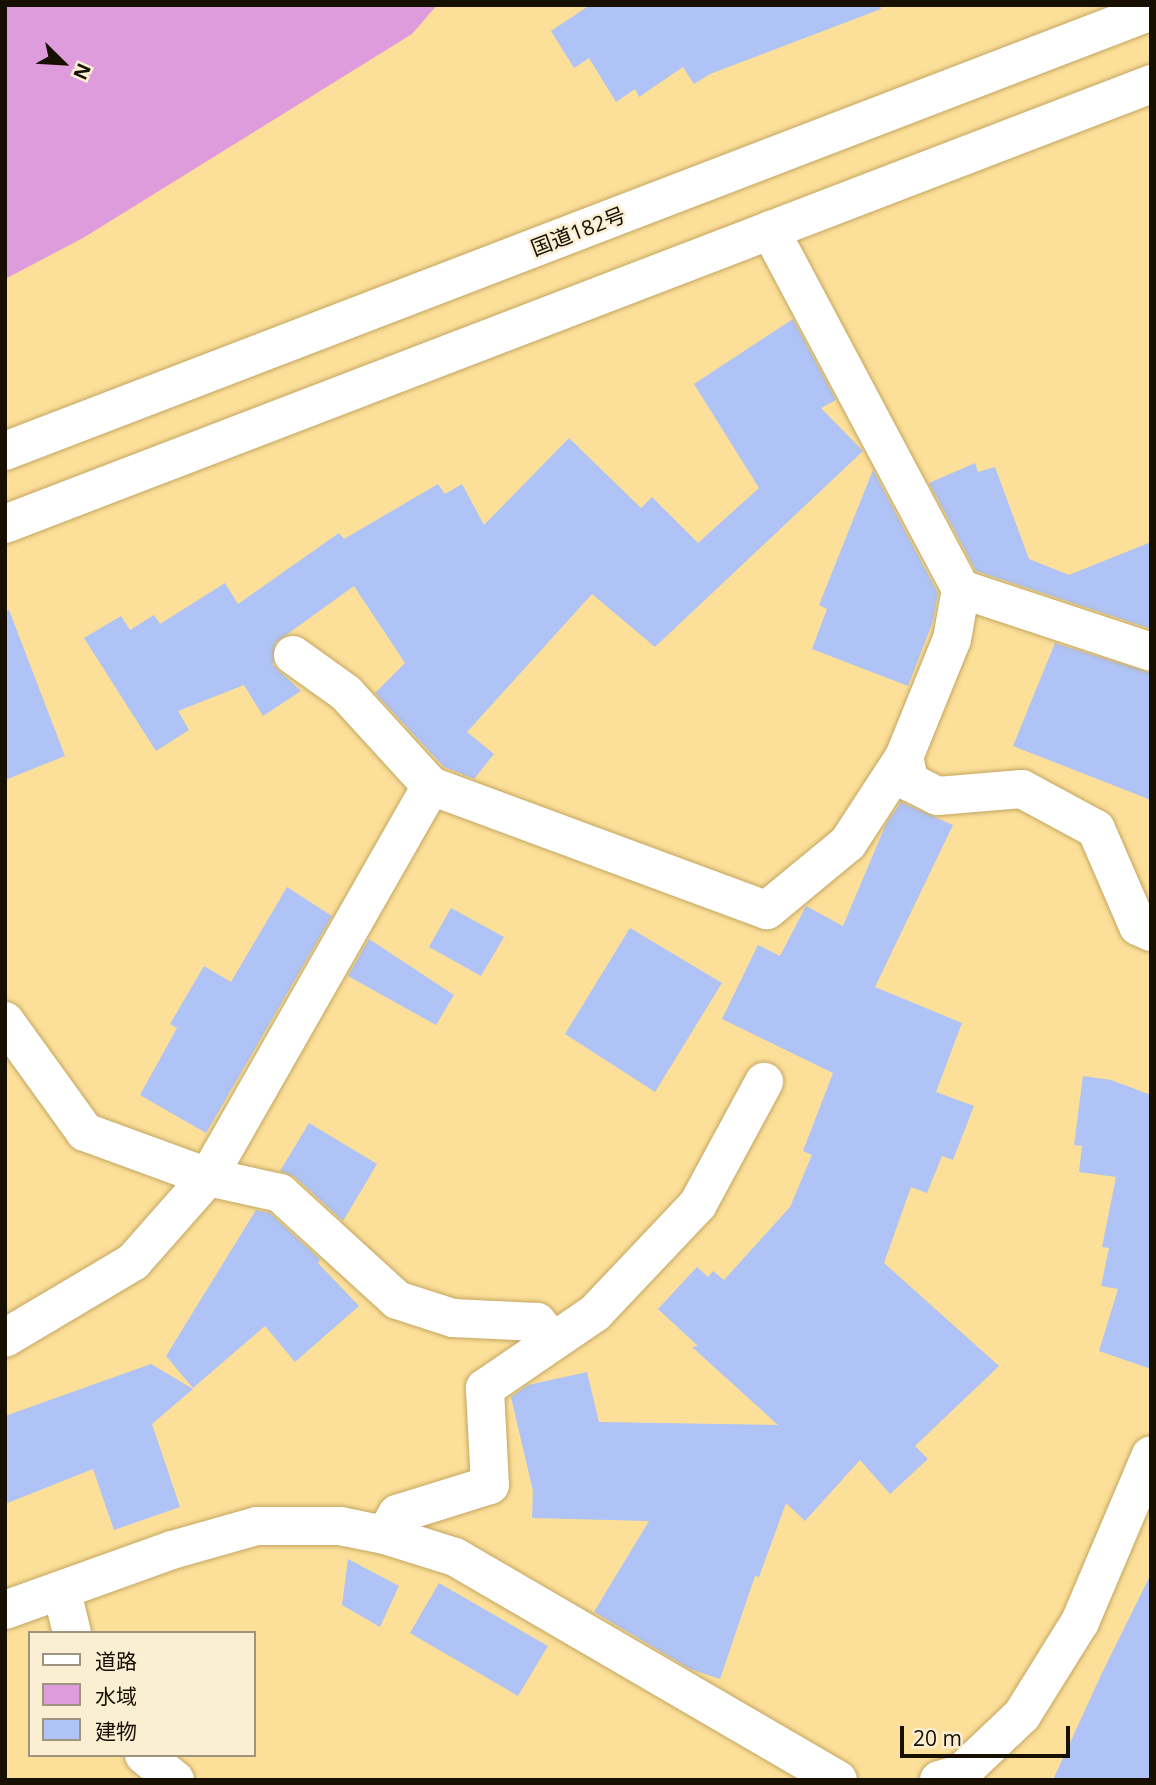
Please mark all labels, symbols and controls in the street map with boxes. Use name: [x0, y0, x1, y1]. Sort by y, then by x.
north arrow: [28, 28, 98, 98]
text: N: [67, 59, 97, 84]
street label: 国道182号: [527, 201, 629, 261]
legend: [28, 1631, 256, 1757]
text: 道路: [95, 1647, 137, 1675]
text: 水域: [95, 1682, 137, 1710]
scale bar: [904, 1712, 1074, 1756]
text: 建物: [95, 1717, 137, 1745]
text: 20 m: [913, 1724, 962, 1752]

